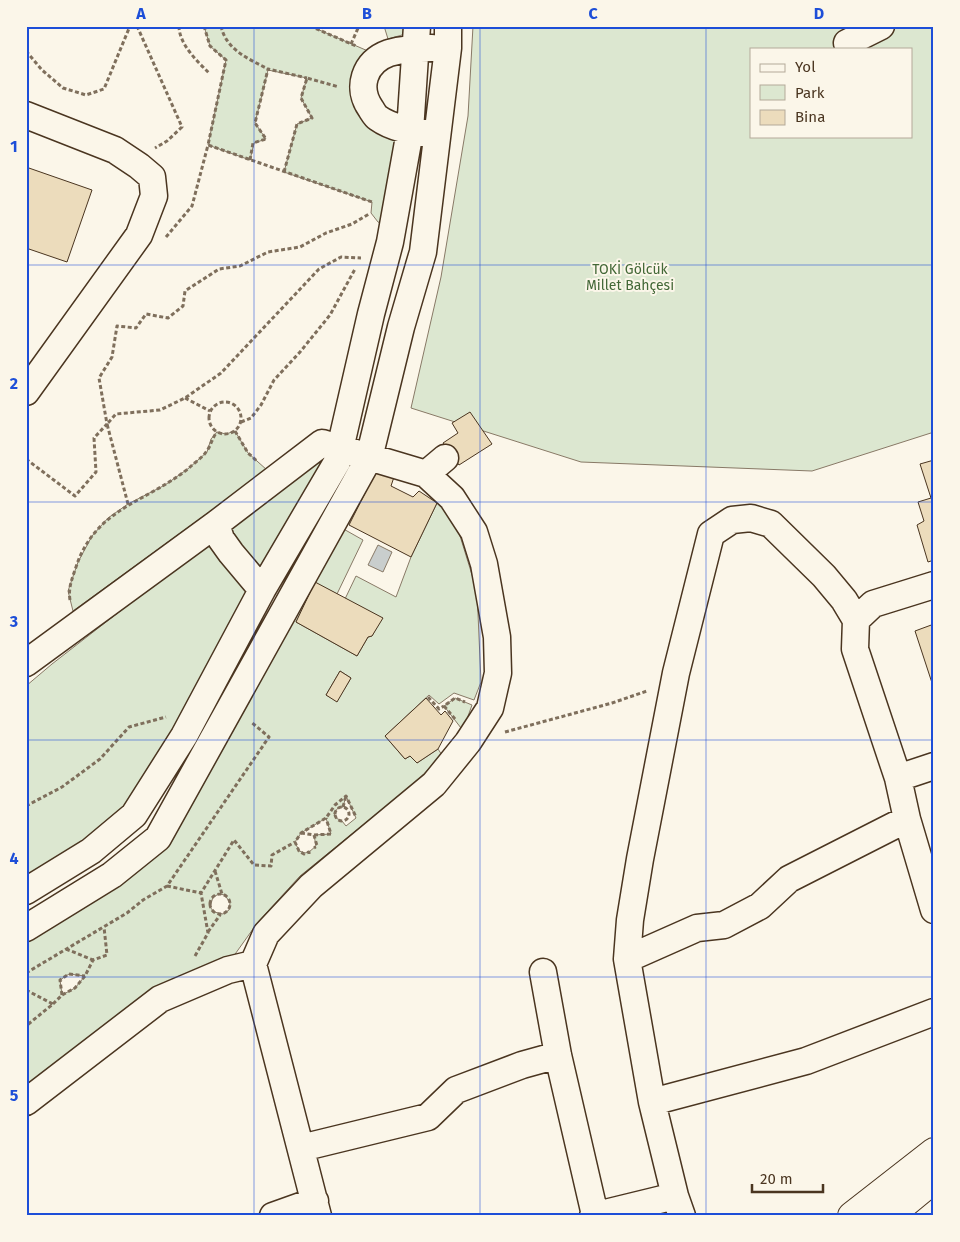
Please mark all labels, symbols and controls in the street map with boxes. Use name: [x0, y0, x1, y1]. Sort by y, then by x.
text: A: [135, 4, 146, 23]
text: B: [362, 4, 372, 23]
text: C: [588, 4, 598, 23]
text: D: [814, 4, 824, 23]
legend: [750, 48, 912, 138]
text: Yol: [795, 58, 816, 76]
text: Park: [795, 84, 825, 102]
text: Bina: [795, 108, 825, 126]
text: 1: [10, 137, 18, 156]
park label: TOKİ Gölcük Millet Bahçesi: [586, 260, 674, 294]
text: 2: [10, 374, 18, 393]
text: 3: [9, 612, 18, 631]
text: 4: [9, 849, 19, 868]
text: 5: [10, 1086, 19, 1105]
scale bar: [752, 1162, 824, 1194]
text: 20 m: [760, 1170, 793, 1188]

